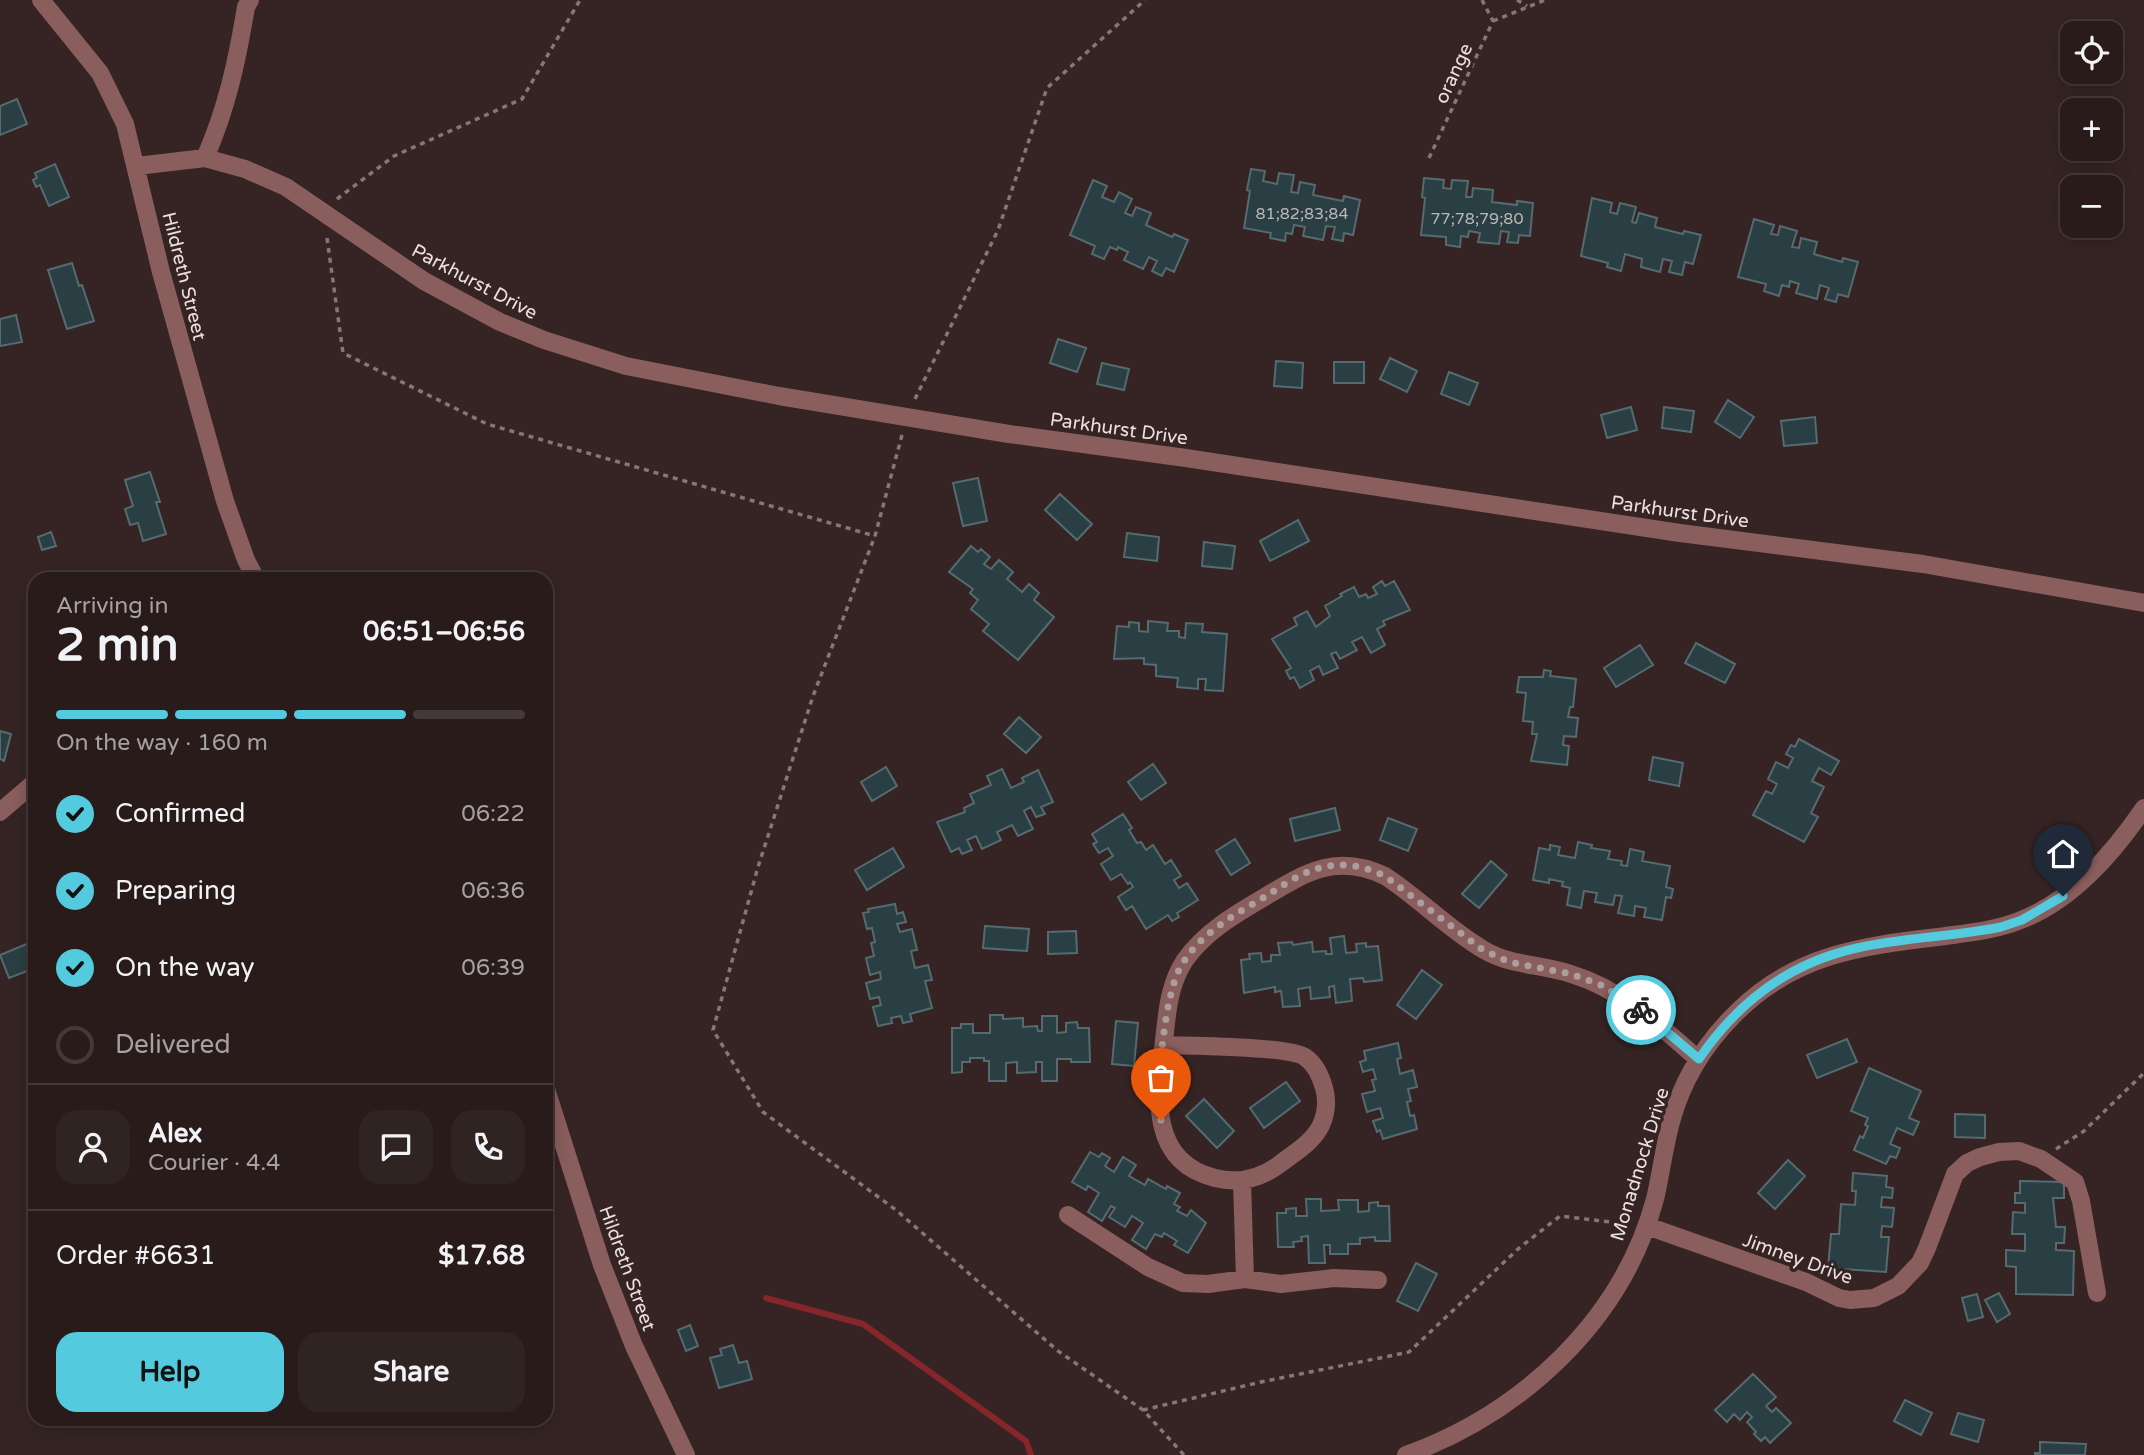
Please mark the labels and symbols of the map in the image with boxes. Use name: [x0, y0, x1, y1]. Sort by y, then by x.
street label: orange: [1430, 40, 1477, 107]
house number: 81;82;83;84: [1256, 204, 1348, 224]
house number: 77;78;79;80: [1431, 209, 1523, 229]
street label: Hildreth Street: [157, 210, 211, 343]
street label: Parkhurst Drive: [408, 240, 541, 324]
street label: Parkhurst Drive: [1049, 408, 1189, 450]
street label: Parkhurst Drive: [1610, 491, 1750, 533]
pin: [2033, 824, 2093, 896]
courier: [1606, 975, 1676, 1045]
pin: [1131, 1048, 1191, 1120]
street label: Monadnock Drive: [1606, 1085, 1674, 1244]
street label: Hildreth Street: [594, 1203, 660, 1334]
street label: Jimney Drive: [1740, 1229, 1856, 1289]

